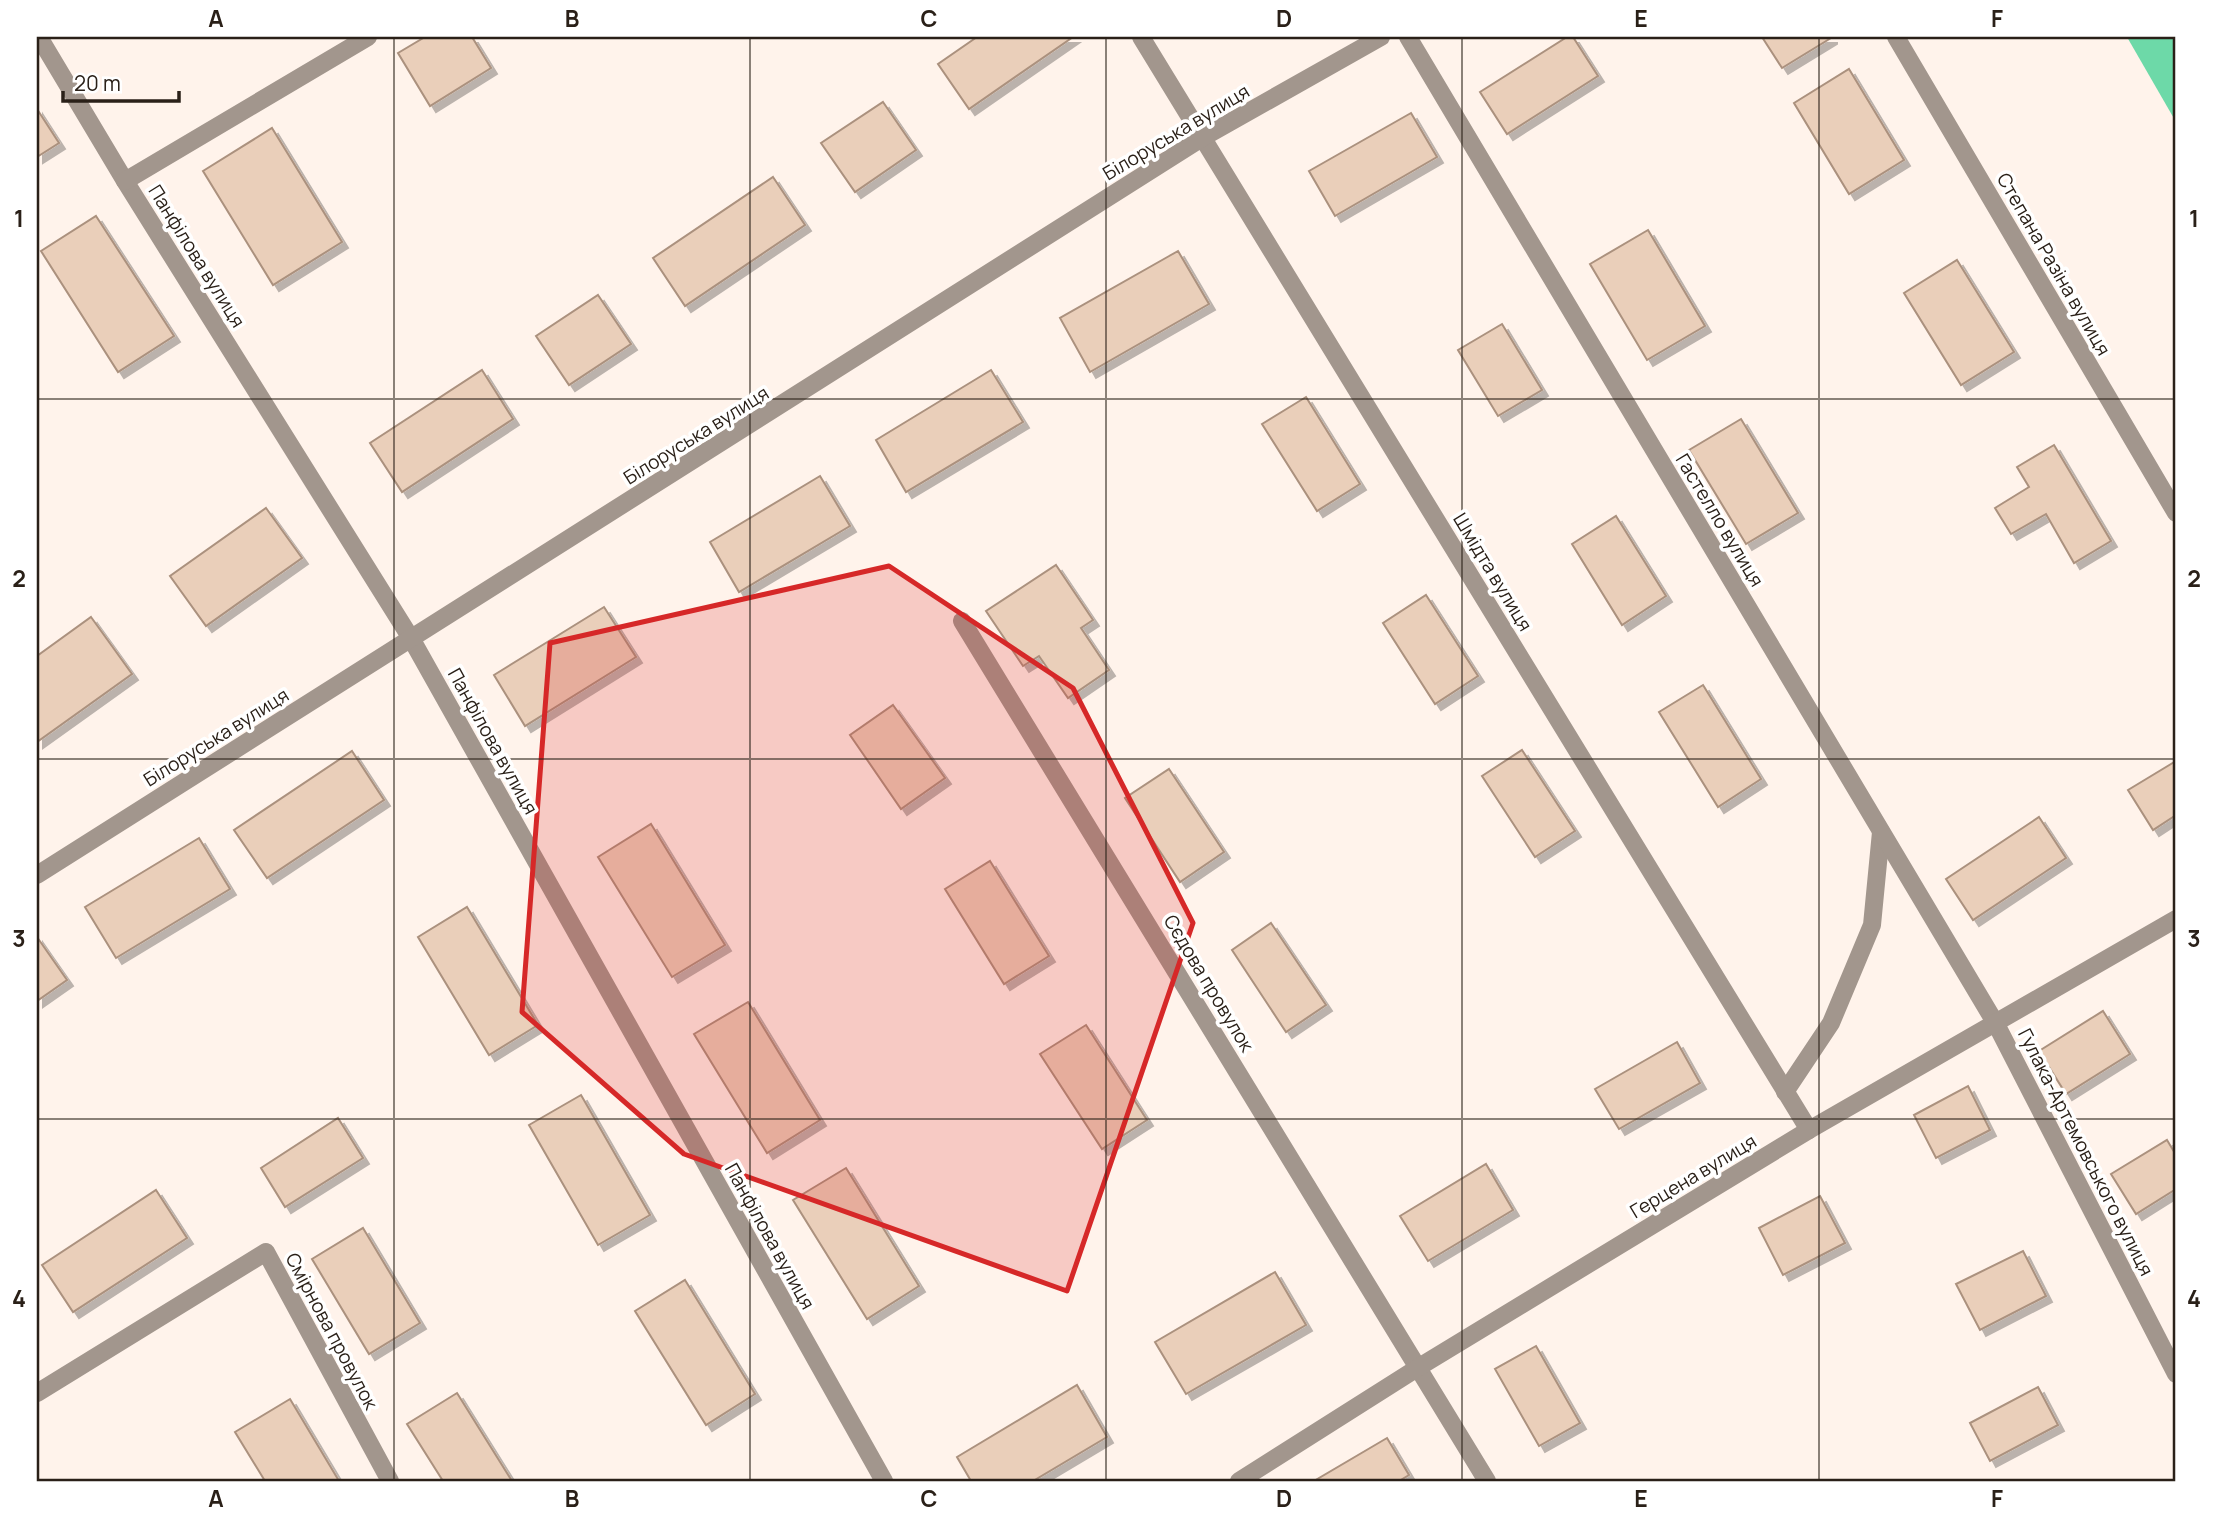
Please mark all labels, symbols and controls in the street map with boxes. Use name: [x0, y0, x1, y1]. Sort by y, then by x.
text: A: [208, 2, 224, 34]
text: B: [565, 2, 579, 34]
text: C: [921, 2, 938, 34]
text: D: [1276, 2, 1292, 34]
text: E: [1634, 2, 1648, 34]
text: F: [1991, 2, 2003, 34]
scale bar: [63, 60, 178, 104]
text: 20 m: [74, 69, 121, 97]
street label: Білоруська вулиця: [1098, 78, 1254, 186]
street label: Степана Разіна вулиця: [1991, 168, 2117, 360]
street label: Панфілова вулиця: [143, 180, 251, 332]
text: 1: [14, 202, 24, 234]
text: 1: [2189, 202, 2199, 234]
street label: Білоруська вулиця: [618, 380, 774, 490]
street label: Гастелло вулиця: [1670, 449, 1770, 591]
street label: Шмідта вулиця: [1447, 508, 1539, 636]
text: 2: [12, 562, 26, 594]
text: 2: [2187, 562, 2201, 594]
street label: Панфілова вулиця: [442, 663, 544, 819]
street label: Білоруська вулиця: [138, 682, 294, 792]
street label: Сєдова провулок: [1158, 910, 1261, 1057]
text: 3: [12, 922, 26, 954]
text: 3: [2187, 922, 2201, 954]
street label: Гулака-Артемовського вулиця: [2012, 1024, 2160, 1280]
street label: Герцена вулиця: [1625, 1128, 1761, 1224]
street label: Панфілова вулиця: [719, 1158, 821, 1314]
street label: Смірнова провулок: [280, 1248, 385, 1414]
text: 4: [12, 1282, 26, 1314]
text: 4: [2187, 1282, 2201, 1314]
text: A: [208, 1482, 224, 1514]
text: B: [565, 1482, 579, 1514]
text: C: [921, 1482, 938, 1514]
text: D: [1276, 1482, 1292, 1514]
text: E: [1634, 1482, 1648, 1514]
text: F: [1991, 1482, 2003, 1514]

